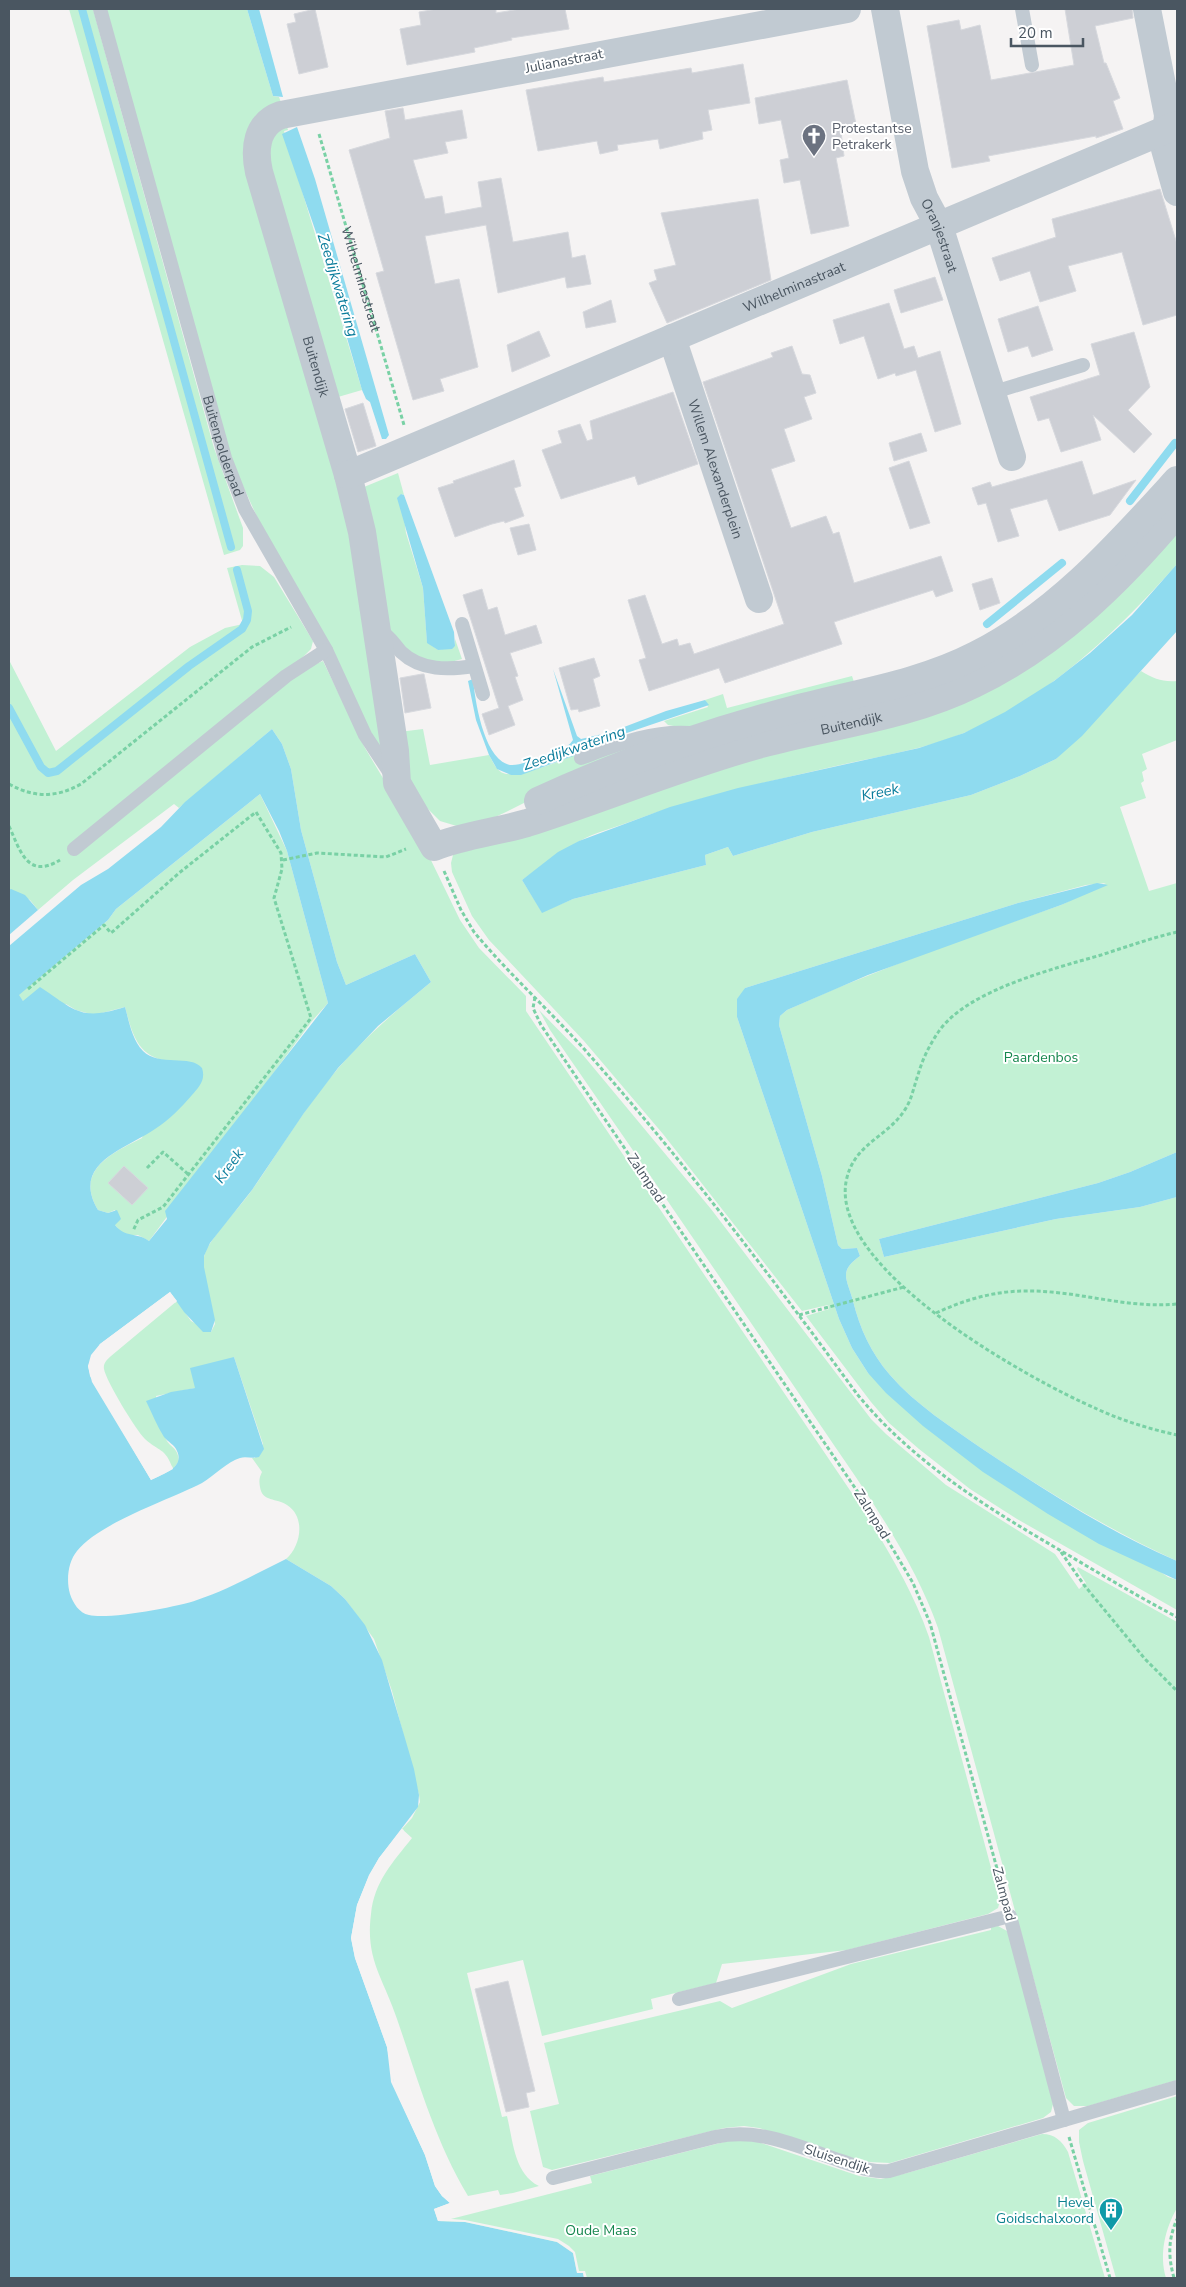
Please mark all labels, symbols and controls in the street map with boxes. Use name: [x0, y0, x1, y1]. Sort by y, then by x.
scale bar: [1011, 15, 1084, 47]
text: 20 m: [1018, 23, 1053, 43]
street label: Julianastraat: [523, 44, 605, 78]
place label: Protestantse Petrakerk: [832, 119, 912, 154]
church icon: Protestantse Petrakerk: [801, 123, 827, 157]
street label: Oranjestraat: [916, 195, 963, 275]
street label: Wilhelminastraat: [337, 224, 386, 334]
water label: Zeedijkwatering: [313, 231, 363, 339]
street label: Wilhelminastraat: [740, 257, 848, 317]
street label: Buitendijk: [298, 334, 334, 400]
street label: Buitenpolderpad: [198, 393, 249, 499]
street label: Willem Alexanderplein: [684, 397, 748, 541]
street label: Buitendijk: [819, 707, 885, 739]
water label: Zeedijkwatering: [520, 721, 628, 775]
water label: Kreek: [859, 778, 901, 806]
park label: Paardenbos: [1004, 1048, 1079, 1067]
water label: Kreek: [210, 1144, 249, 1187]
street label: Zalmpad: [623, 1150, 669, 1206]
street label: Zalmpad: [849, 1485, 895, 1543]
street label: Zalmpad: [988, 1865, 1020, 1923]
street label: Sluisendijk: [802, 2140, 873, 2179]
place label: Hevel Goidschalxoord: [996, 2193, 1095, 2228]
building icon: Hevel Goidschalxoord: [1098, 2197, 1124, 2231]
park label: Oude Maas: [565, 2221, 637, 2240]

